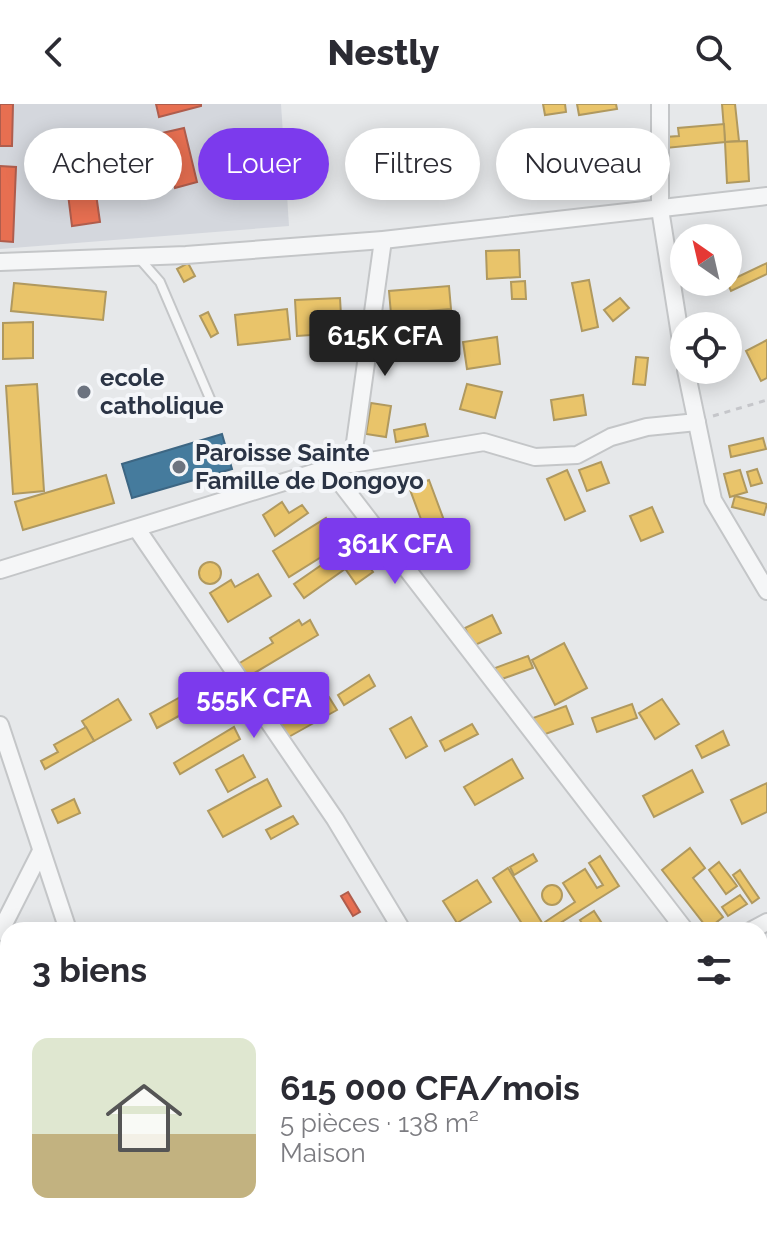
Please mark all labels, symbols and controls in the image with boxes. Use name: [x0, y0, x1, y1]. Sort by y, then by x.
icon: back: [32, 30, 76, 74]
icon: search: [691, 30, 735, 74]
text: Nestly: [328, 31, 439, 73]
chip: Acheter: [24, 128, 182, 200]
chip: Louer: [198, 128, 329, 200]
chip: Filtres: [345, 128, 480, 200]
chip: Nouveau: [496, 128, 670, 200]
north arrow: [670, 224, 742, 296]
map controls: [670, 224, 742, 384]
pin: 615K CFA: [302, 310, 468, 378]
button: locate: [670, 312, 742, 384]
text: 615K CFA: [327, 321, 443, 351]
place label: ecole catholique: [100, 363, 224, 420]
marker: ecole catholique: [75, 383, 93, 401]
place label: Paroisse Sainte Famille de Dongoyo: [195, 438, 424, 495]
marker: Paroisse Sainte Famille de Dongoyo: [170, 458, 188, 476]
pin: 361K CFA: [312, 518, 478, 586]
text: 361K CFA: [337, 529, 453, 559]
pin: 555K CFA: [171, 672, 337, 740]
text: 555K CFA: [196, 683, 312, 713]
icon: filters: [692, 948, 736, 992]
text: 3 biens: [32, 950, 147, 990]
text: 615 000 CFA/mois: [280, 1068, 580, 1108]
icon: home: [96, 1070, 192, 1166]
text: 5 pièces · 138 m²: [280, 1108, 479, 1138]
text: Maison: [280, 1138, 366, 1168]

